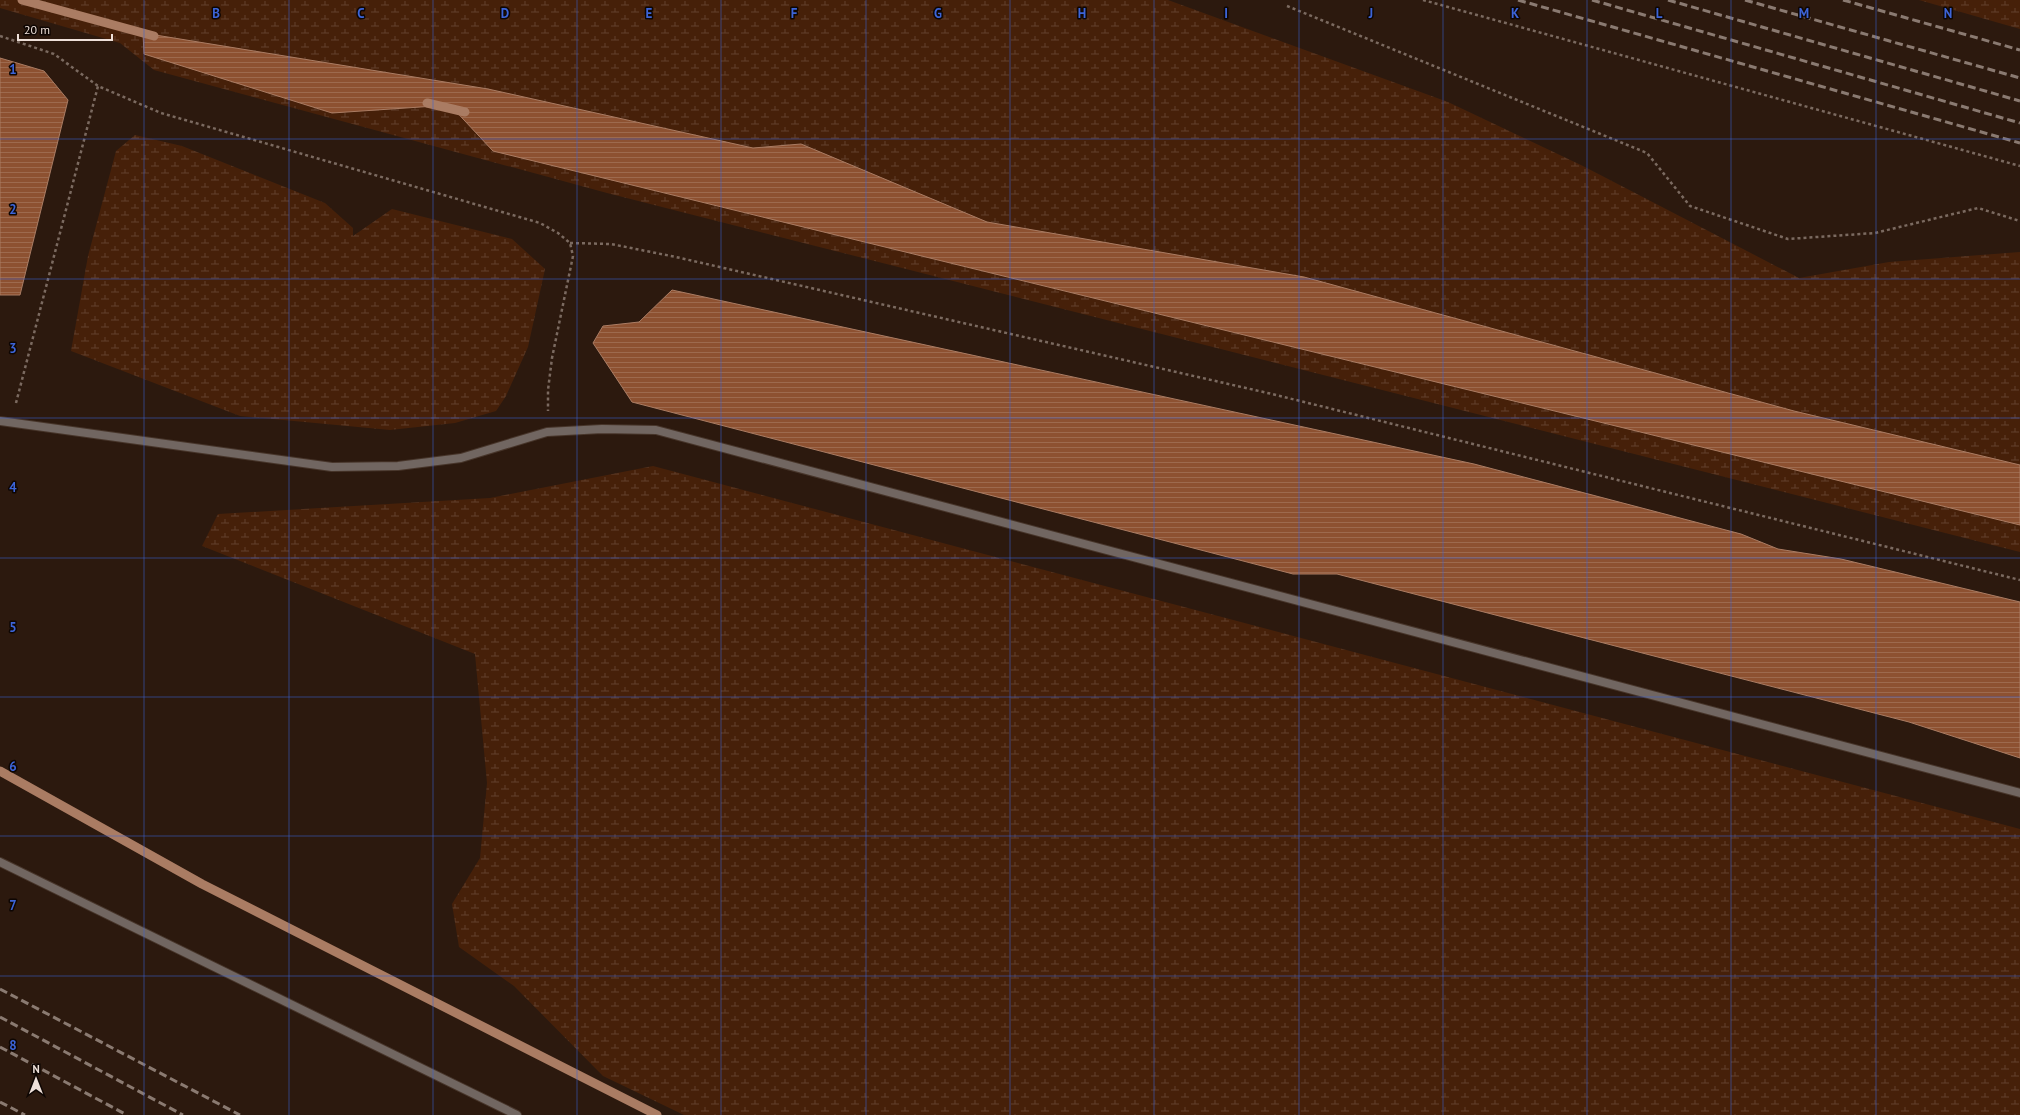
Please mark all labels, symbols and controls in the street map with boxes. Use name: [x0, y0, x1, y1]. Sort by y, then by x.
text: B: [212, 5, 220, 22]
text: C: [357, 5, 365, 22]
text: D: [501, 5, 509, 22]
text: E: [646, 5, 653, 22]
text: F: [791, 5, 798, 22]
text: G: [934, 5, 942, 22]
text: H: [1078, 5, 1086, 22]
text: I: [1224, 5, 1228, 22]
text: J: [1368, 5, 1373, 22]
text: K: [1511, 5, 1519, 22]
text: L: [1656, 5, 1663, 22]
text: M: [1799, 5, 1809, 22]
text: N: [1944, 5, 1952, 22]
scale bar: [18, 16, 112, 42]
text: 20 m: [24, 22, 50, 37]
text: 1: [9, 61, 17, 78]
text: 2: [9, 201, 17, 218]
text: 3: [9, 340, 17, 357]
text: 4: [9, 479, 17, 496]
text: 5: [9, 619, 17, 636]
text: 6: [9, 758, 17, 775]
text: 7: [9, 897, 17, 914]
text: 8: [9, 1037, 17, 1054]
north arrow: [16, 1059, 56, 1099]
text: N: [32, 1062, 40, 1076]

